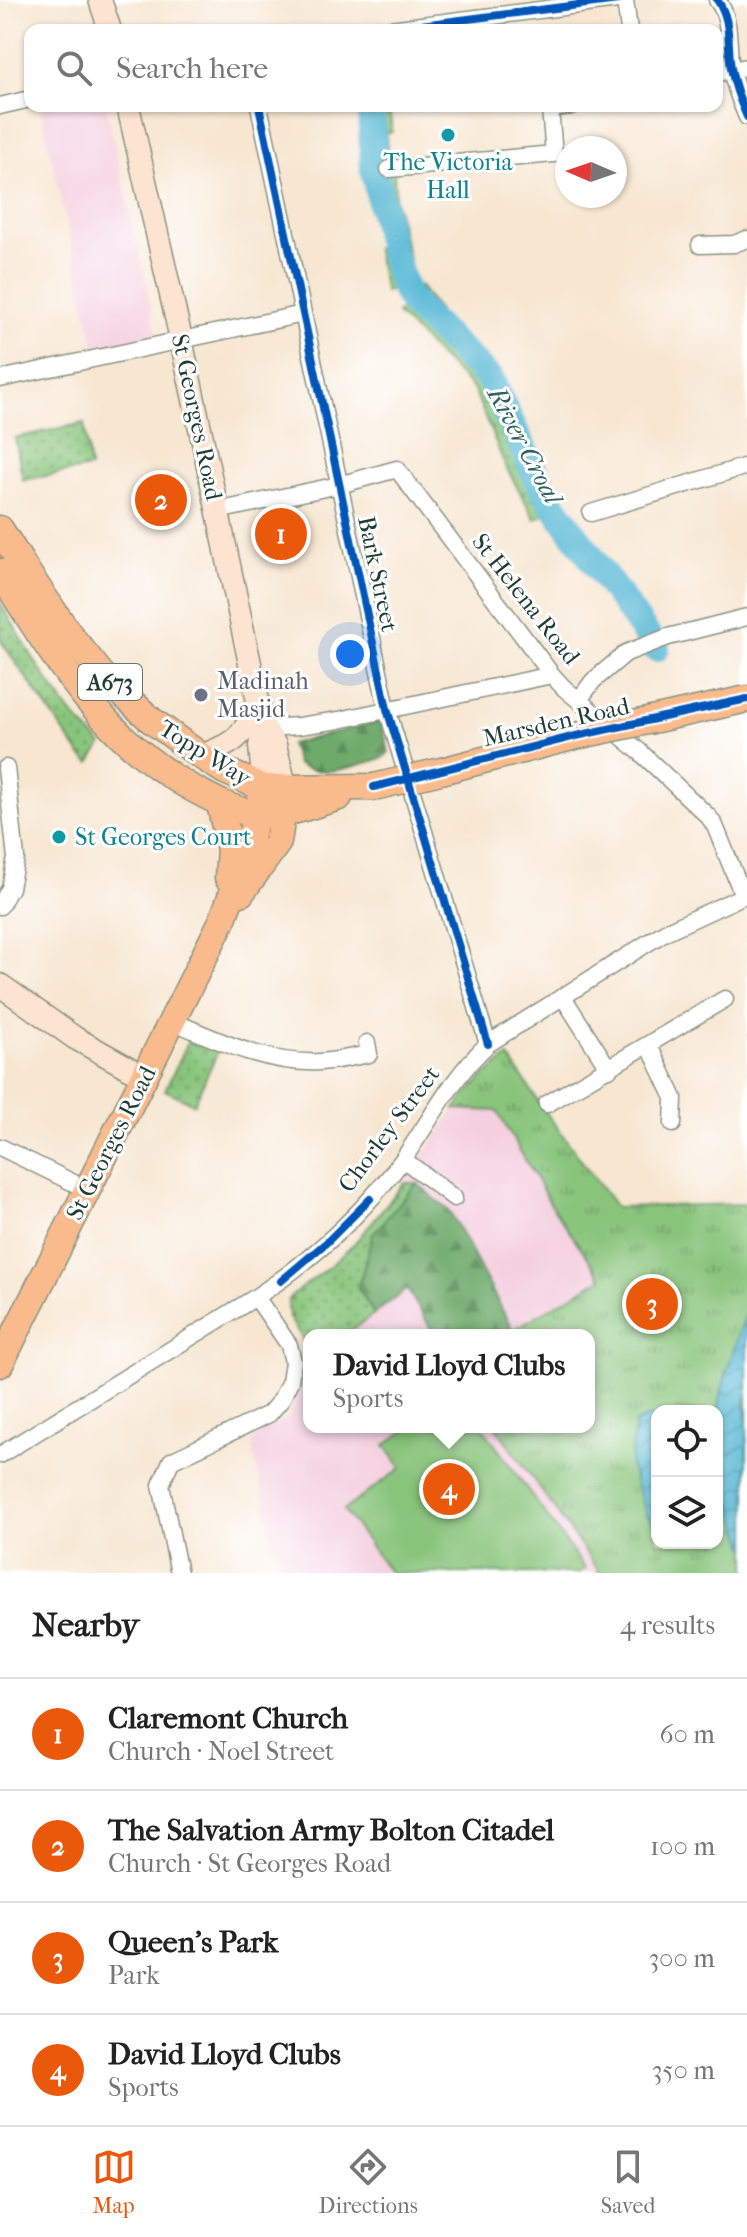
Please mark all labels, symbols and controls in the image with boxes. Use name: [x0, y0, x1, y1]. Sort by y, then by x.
search box: [24, 24, 723, 112]
icon: search: [52, 46, 96, 90]
text: Search here: [116, 51, 268, 86]
marker: The Victoria Hall: [439, 126, 457, 144]
north arrow: [555, 136, 627, 208]
place label: The Victoria Hall: [383, 148, 513, 204]
street label: St Georges Road: [166, 331, 228, 504]
water label: River Croal: [480, 380, 570, 511]
pin: 2: [135, 470, 187, 530]
pin: 1: [255, 504, 307, 564]
street label: Bark Street: [352, 514, 404, 635]
street label: St Helena Road: [466, 528, 586, 671]
your location: [330, 634, 370, 674]
road number: A673: [78, 664, 142, 700]
place label: Madinah Masjid: [217, 667, 309, 723]
marker: Madinah Masjid: [192, 686, 210, 704]
street label: Marsden Road: [480, 691, 633, 752]
street label: Topp Way: [154, 714, 257, 793]
place label: St Georges Court: [75, 823, 252, 851]
marker: St Georges Court: [50, 828, 68, 846]
street label: St Georges Road: [60, 1060, 162, 1225]
street label: Chorley Street: [332, 1060, 446, 1198]
pin: 3: [626, 1274, 678, 1334]
popup: [303, 1329, 595, 1433]
text: David Lloyd Clubs: [333, 1348, 565, 1383]
text: Sports: [333, 1383, 403, 1414]
map controls: [651, 1405, 723, 1549]
button: locate: [651, 1405, 723, 1477]
pin: 4: [423, 1459, 475, 1519]
button: layers: [651, 1477, 723, 1549]
text: Nearby: [32, 1605, 139, 1645]
text: 4 results: [620, 1610, 715, 1641]
text: Claremont Church: [108, 1701, 348, 1736]
text: 1: [53, 1719, 63, 1750]
text: 60 m: [659, 1719, 715, 1750]
text: Church · Noel Street: [108, 1736, 334, 1767]
text: The Salvation Army Bolton Citadel: [108, 1813, 554, 1848]
text: 2: [51, 1831, 65, 1862]
text: 100 m: [650, 1831, 715, 1862]
text: Church · St Georges Road: [108, 1848, 391, 1879]
text: Queen's Park: [108, 1925, 278, 1960]
text: 3: [53, 1943, 63, 1974]
text: 300 m: [648, 1943, 715, 1974]
text: Park: [108, 1960, 160, 1991]
text: David Lloyd Clubs: [108, 2037, 341, 2072]
text: 4: [50, 2055, 66, 2086]
text: 350 m: [652, 2055, 715, 2086]
text: Sports: [108, 2072, 179, 2103]
tab: Map: [92, 2145, 136, 2219]
tab: Directions: [319, 2145, 418, 2219]
tab: Saved: [601, 2145, 655, 2219]

